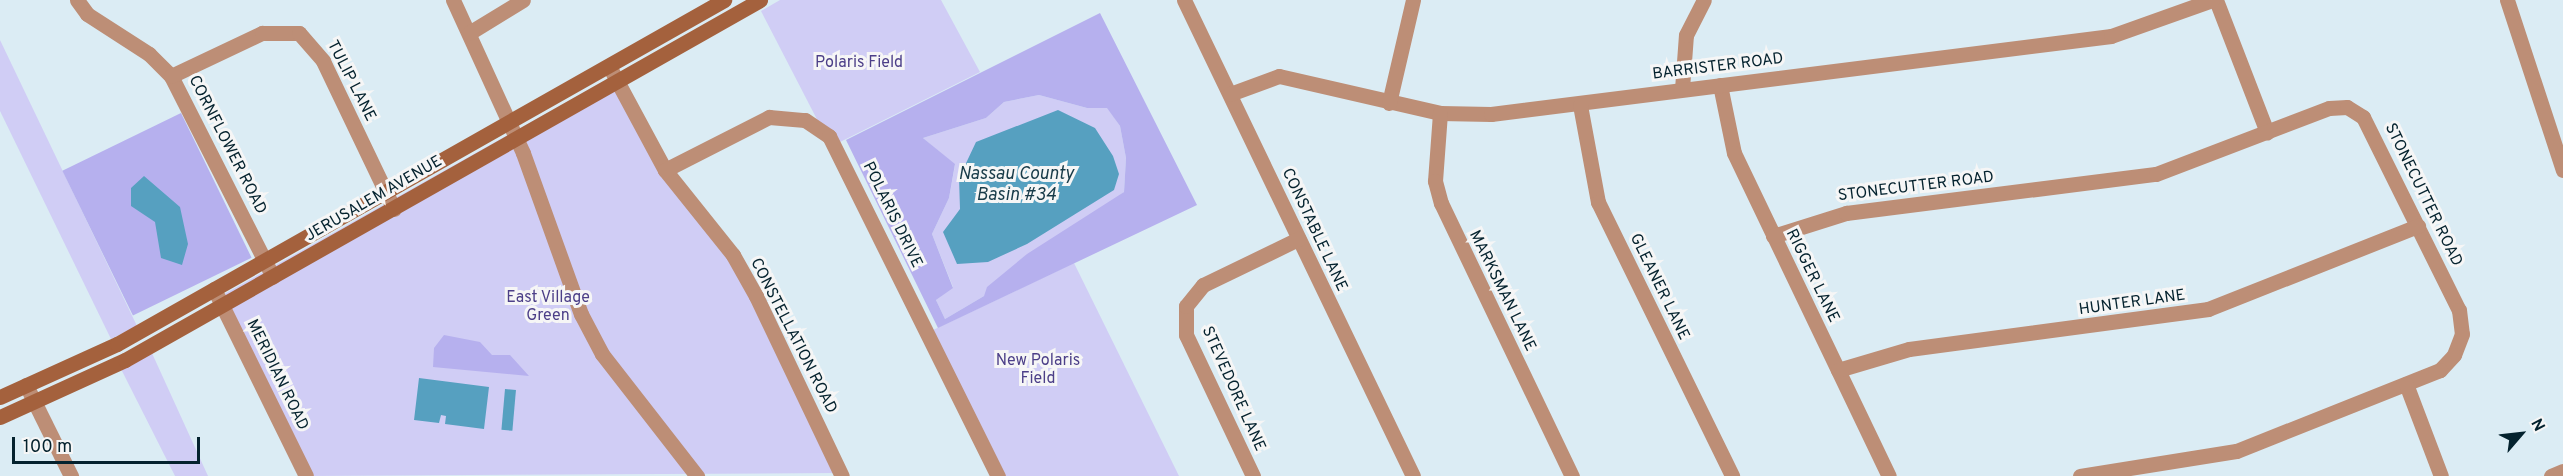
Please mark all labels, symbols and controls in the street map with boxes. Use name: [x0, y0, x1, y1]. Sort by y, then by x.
street label: TULIP LANE: [322, 37, 380, 125]
street label: BARRISTER ROAD: [1651, 49, 1785, 85]
park label: Polaris Field: [815, 53, 903, 73]
street label: CORNFLOWER ROAD: [184, 73, 270, 217]
street label: STONECUTTER ROAD: [2380, 120, 2466, 270]
street label: JERUSALEM AVENUE: [302, 152, 446, 246]
street label: POLARIS DRIVE: [858, 159, 926, 271]
water label: Nassau County Basin #34: [958, 165, 1074, 207]
street label: CONSTABLE LANE: [1277, 165, 1351, 295]
street label: STONECUTTER ROAD: [1837, 168, 1995, 206]
street label: RIGGER LANE: [1781, 226, 1843, 326]
street label: MARKSMAN LANE: [1464, 227, 1540, 355]
street label: GLEANER LANE: [1625, 231, 1693, 343]
street label: CONSTELLATION ROAD: [745, 255, 841, 417]
street label: HUNTER LANE: [2078, 286, 2186, 320]
park label: East Village Green: [506, 288, 590, 326]
street label: MERIDIAN ROAD: [242, 316, 312, 434]
street label: STEVEDORE LANE: [1197, 324, 1269, 454]
park label: New Polaris Field: [996, 351, 1080, 389]
north arrow: [2491, 404, 2551, 464]
text: N: [2525, 416, 2548, 435]
scale bar: [15, 425, 202, 463]
text: 100 m: [23, 436, 72, 459]

